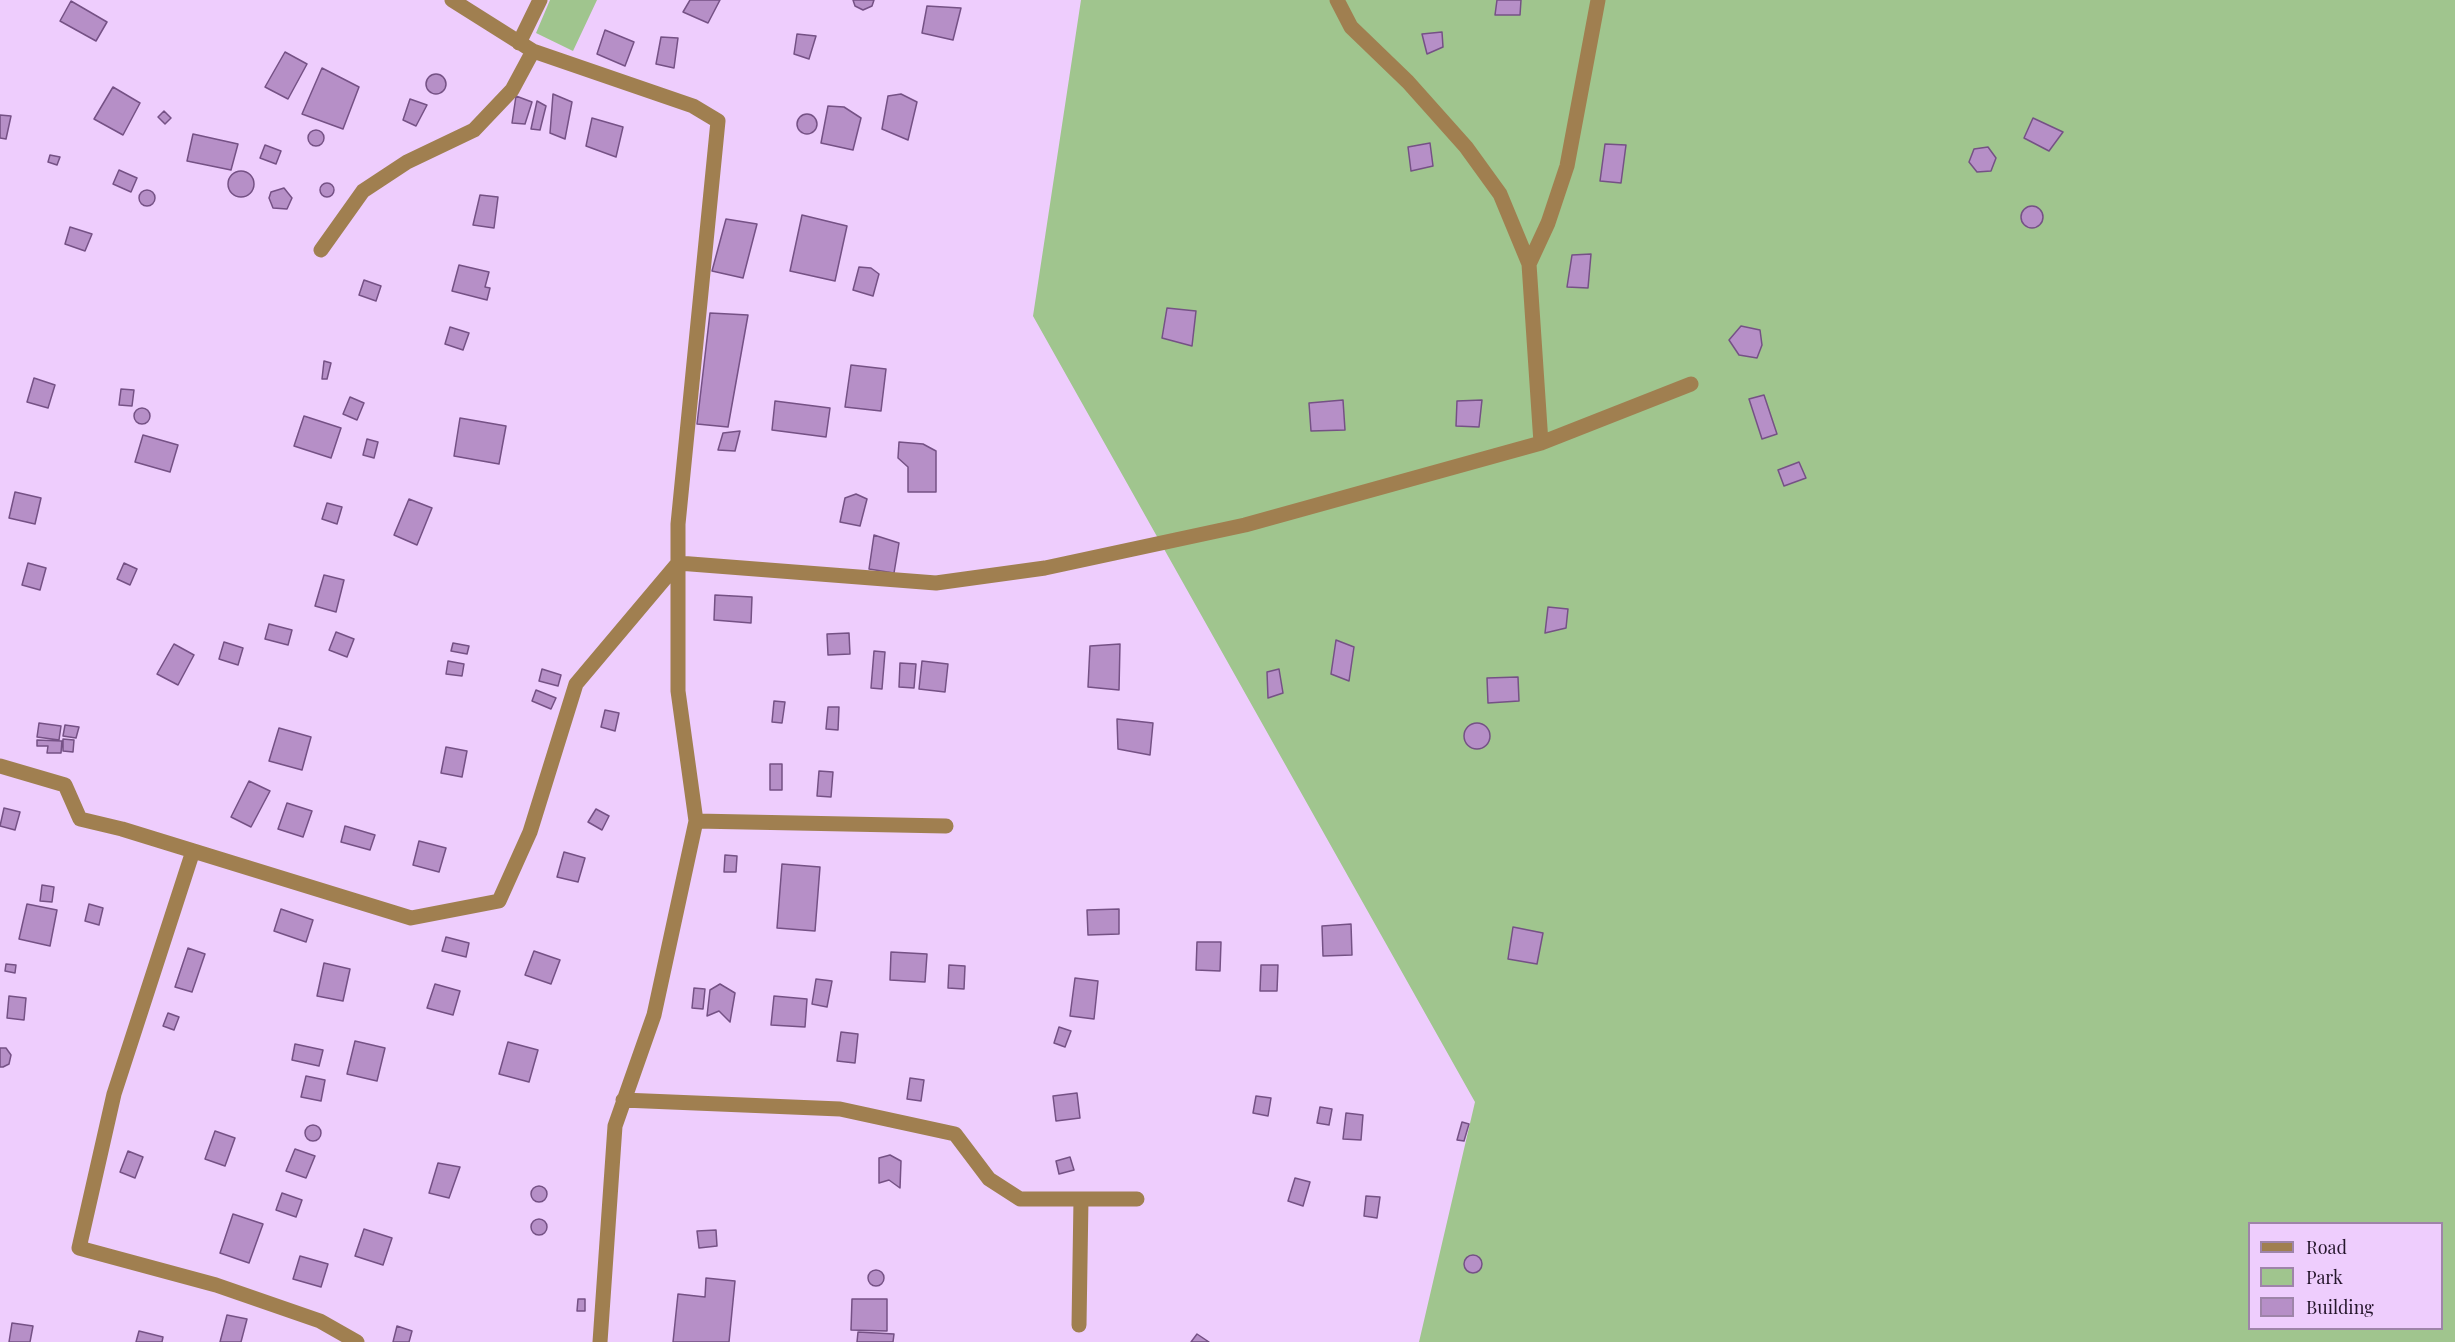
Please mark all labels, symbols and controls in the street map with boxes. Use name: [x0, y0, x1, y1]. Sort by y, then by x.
legend: [2248, 1222, 2443, 1330]
text: Road: [2306, 1235, 2347, 1259]
text: Park: [2306, 1265, 2343, 1289]
text: Building: [2306, 1295, 2374, 1319]

